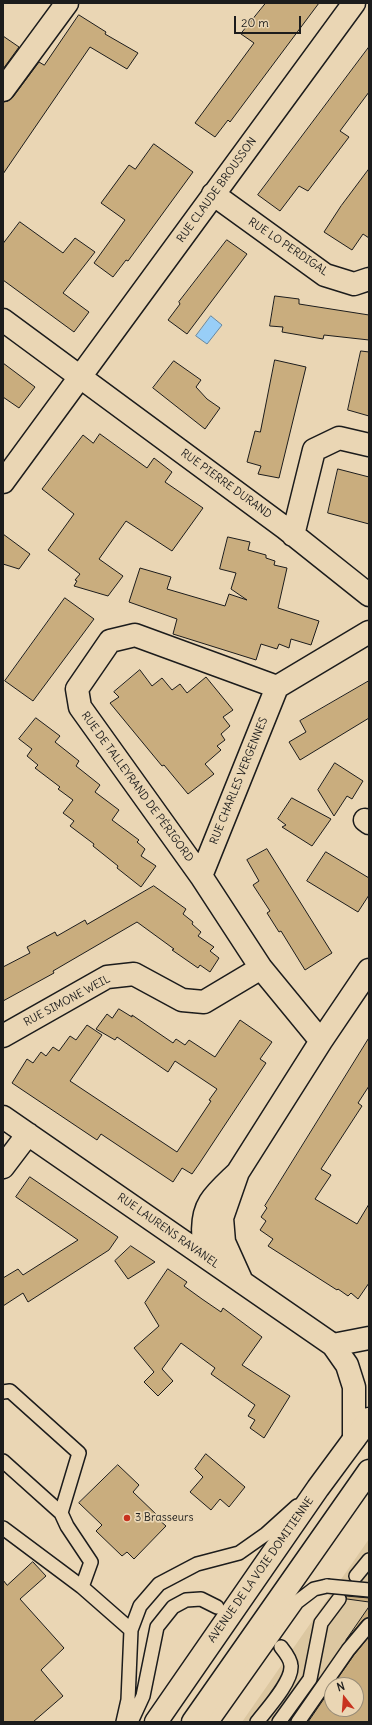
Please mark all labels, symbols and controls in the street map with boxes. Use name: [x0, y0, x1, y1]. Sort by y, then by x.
scale bar: [236, 8, 303, 34]
text: 20 m: [241, 15, 269, 30]
street label: RUE CLAUDE BROUSSON: [174, 135, 260, 245]
street label: RUE LO PERDIGAL: [246, 215, 330, 279]
street label: RUE PIERRE DURAND: [178, 447, 274, 521]
street label: RUE DE TALLEYRAND DE PÉRIGORD: [78, 709, 196, 865]
street label: RUE CHARLES VERGENNES: [207, 715, 271, 847]
street label: RUE SIMONE WEIL: [22, 973, 112, 1029]
street label: RUE LAURENS RAVANEL: [115, 1191, 221, 1271]
street label: AVENUE DE LA VOIE DOMITIENNE: [206, 1495, 316, 1645]
place label: 3 Brasseurs: [135, 1511, 194, 1525]
marker: 3 Brasseurs: [122, 1513, 132, 1523]
north arrow: [324, 1677, 364, 1717]
text: N: [335, 1679, 346, 1694]

